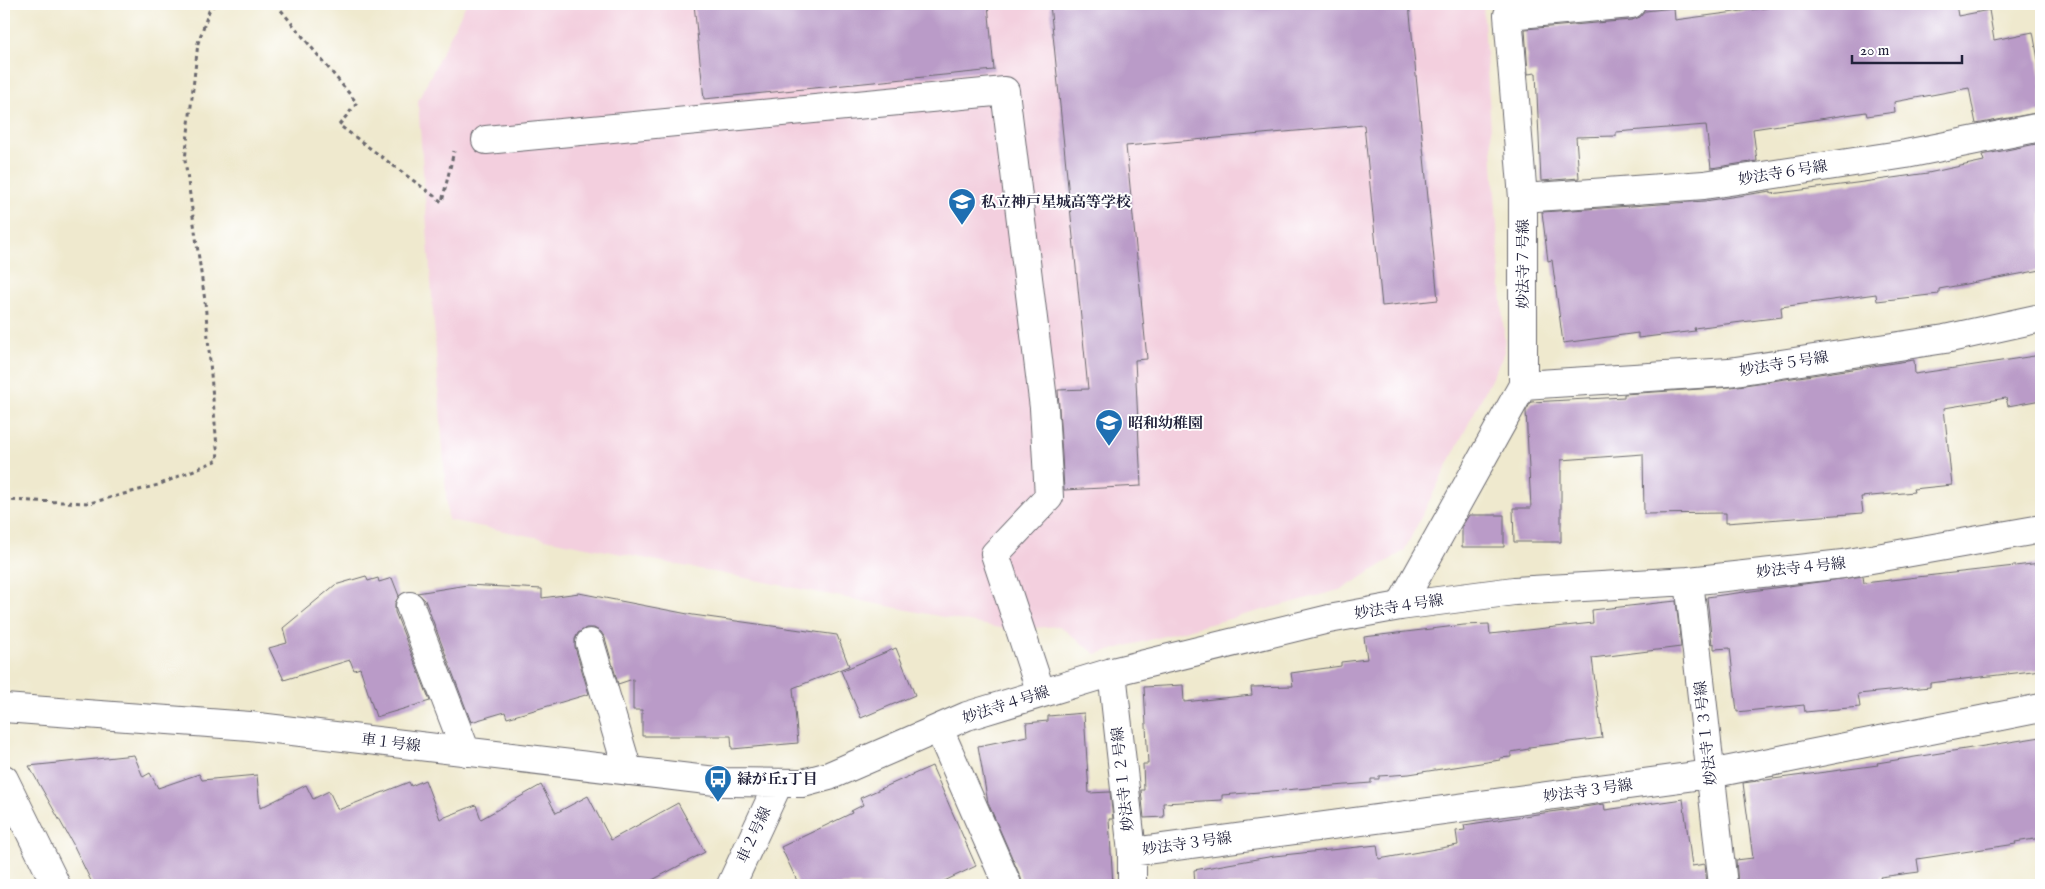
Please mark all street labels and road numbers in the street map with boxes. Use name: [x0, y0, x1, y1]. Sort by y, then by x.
street label: 妙法寺６号線: [1737, 157, 1829, 189]
street label: 妙法寺７号線: [1514, 219, 1533, 309]
street label: 妙法寺５号線: [1738, 348, 1830, 380]
street label: 妙法寺４号線: [1755, 554, 1847, 582]
street label: 妙法寺４号線: [1353, 591, 1445, 623]
street label: 妙法寺１３号線: [1691, 680, 1721, 786]
street label: 妙法寺４号線: [960, 682, 1052, 728]
street label: 妙法寺１２号線: [1108, 726, 1138, 832]
street label: 車１号線: [360, 730, 422, 756]
street label: 妙法寺３号線: [1542, 775, 1634, 807]
street label: 車２号線: [733, 804, 775, 866]
street label: 妙法寺３号線: [1141, 828, 1233, 860]

